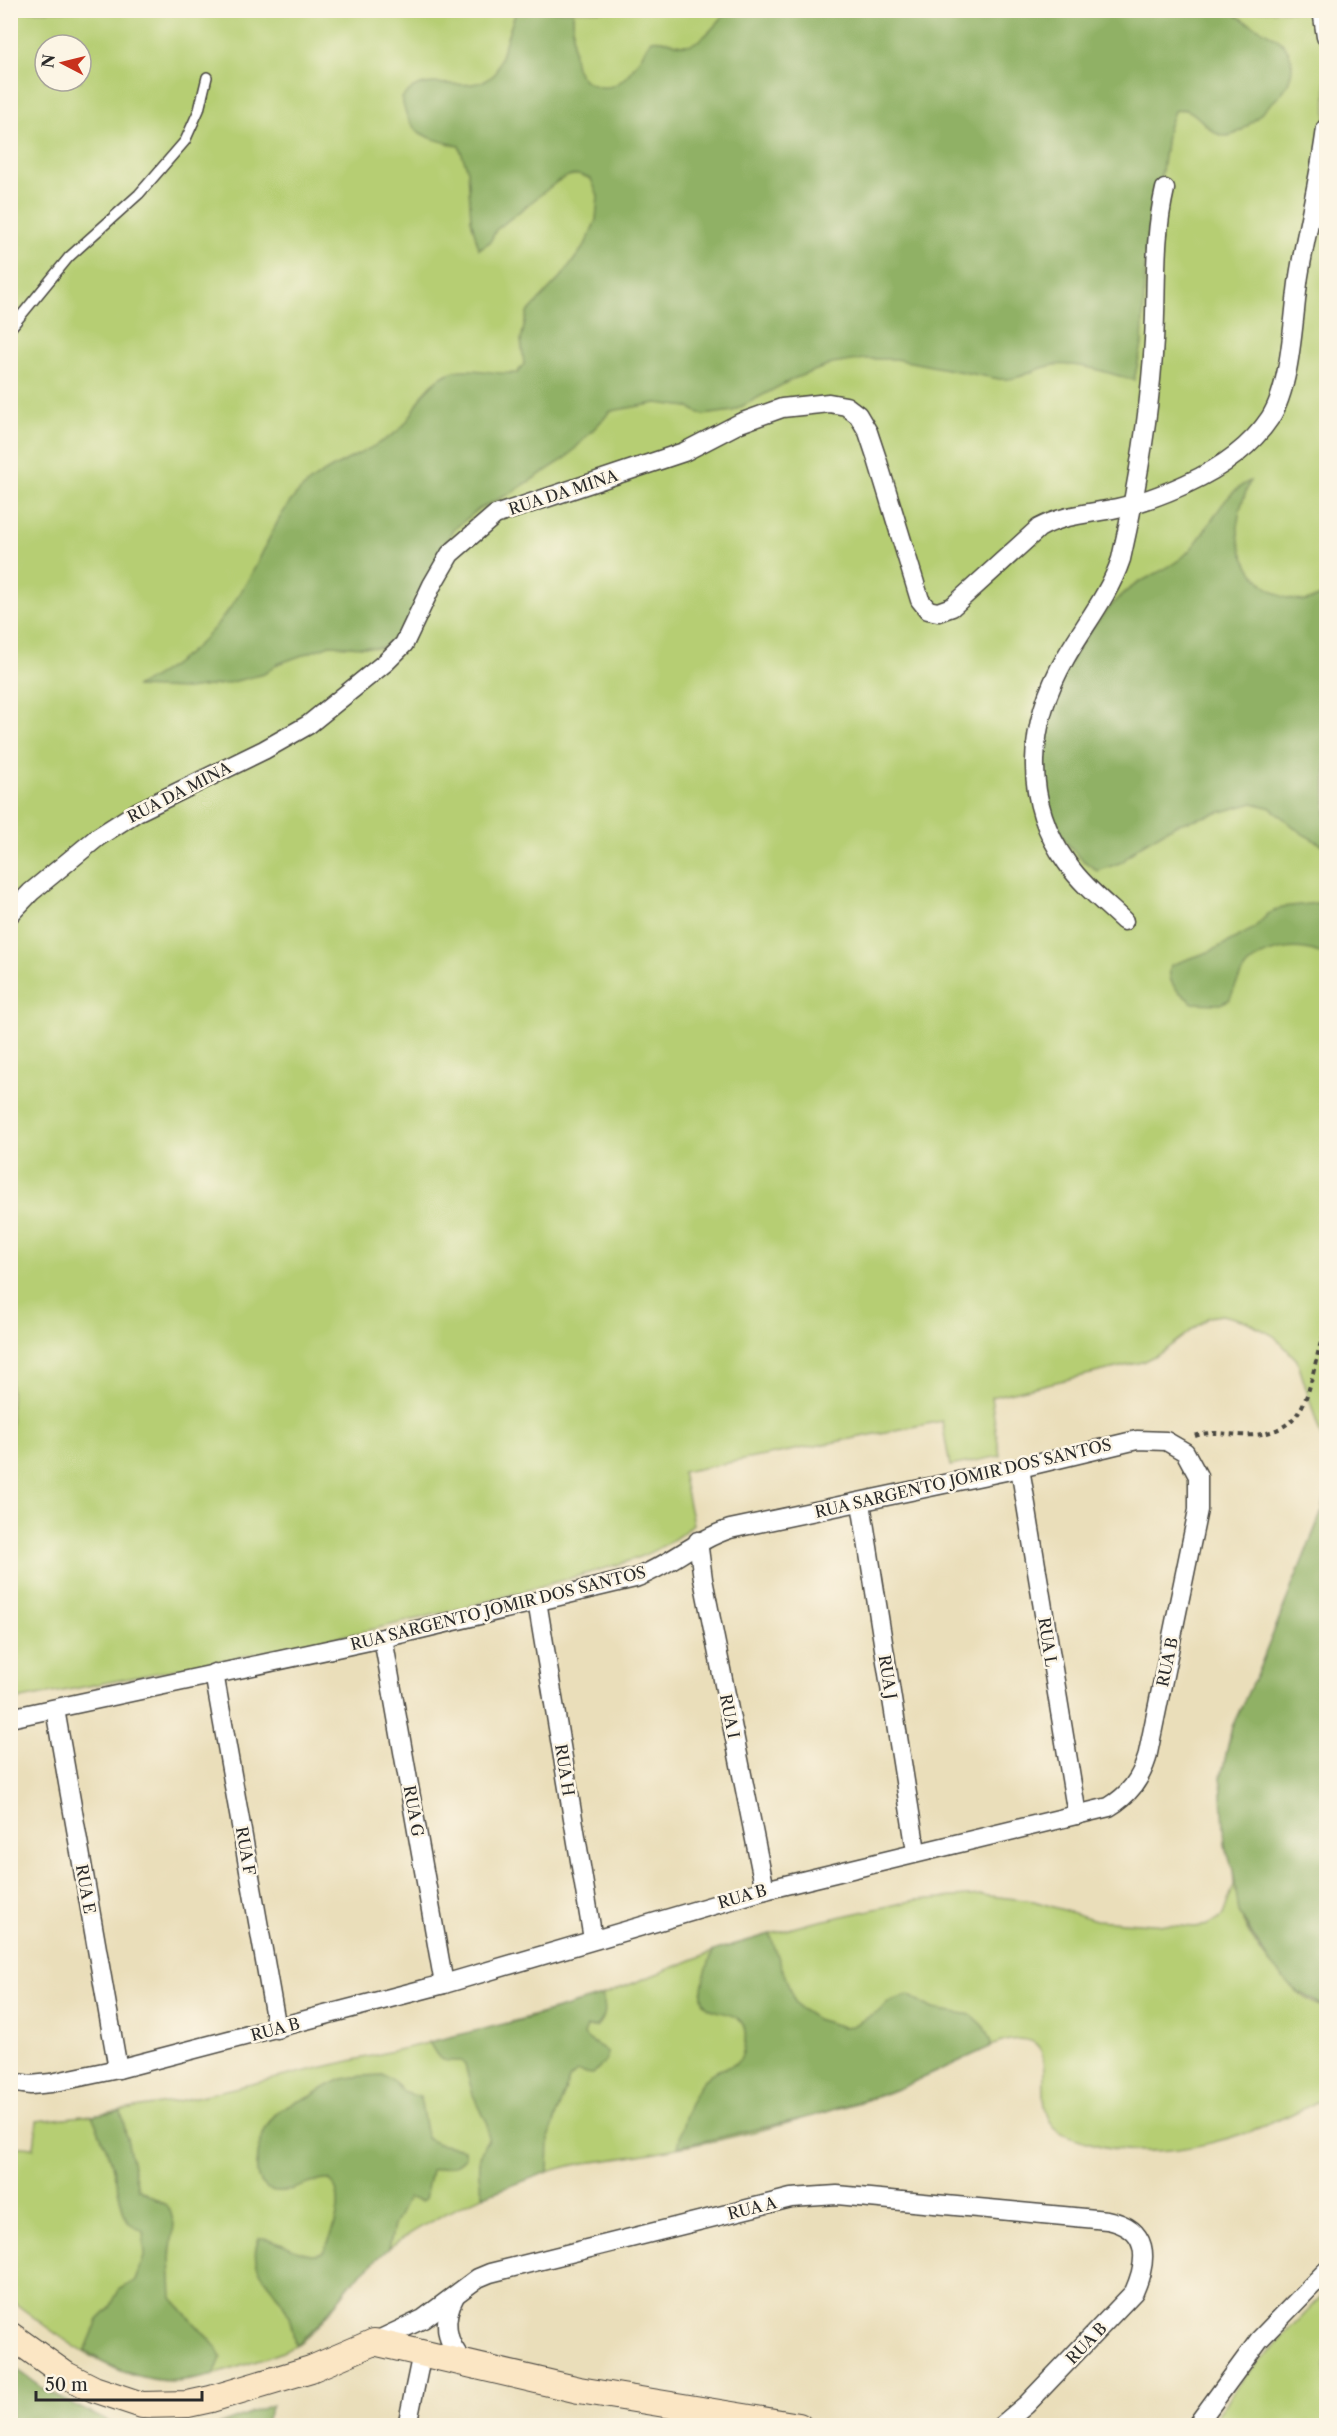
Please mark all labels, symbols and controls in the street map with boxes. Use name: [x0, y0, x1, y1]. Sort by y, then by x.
north arrow: [33, 33, 93, 93]
text: N: [37, 53, 59, 69]
street label: RUA DA MINA: [506, 465, 621, 519]
street label: RUA DA MINA: [124, 757, 235, 827]
street label: RUA SARGENTO JOMIR DOS SANTOS: [813, 1434, 1113, 1522]
street label: RUA SARGENTO JOMIR DOS SANTOS: [348, 1562, 648, 1654]
street label: RUA L: [1034, 1616, 1062, 1668]
street label: RUA B: [1152, 1635, 1182, 1689]
street label: RUA J: [875, 1653, 901, 1701]
street label: RUA I: [716, 1692, 744, 1740]
street label: RUA H: [551, 1743, 579, 1797]
street label: RUA G: [400, 1784, 428, 1838]
street label: RUA F: [232, 1825, 260, 1877]
street label: RUA E: [72, 1863, 100, 1915]
street label: RUA B: [715, 1879, 769, 1913]
street label: RUA B: [248, 2013, 302, 2045]
street label: RUA A: [725, 2192, 780, 2224]
street label: RUA B: [1061, 2318, 1111, 2368]
scale bar: [36, 2364, 202, 2402]
text: 50 m: [45, 2374, 88, 2396]

